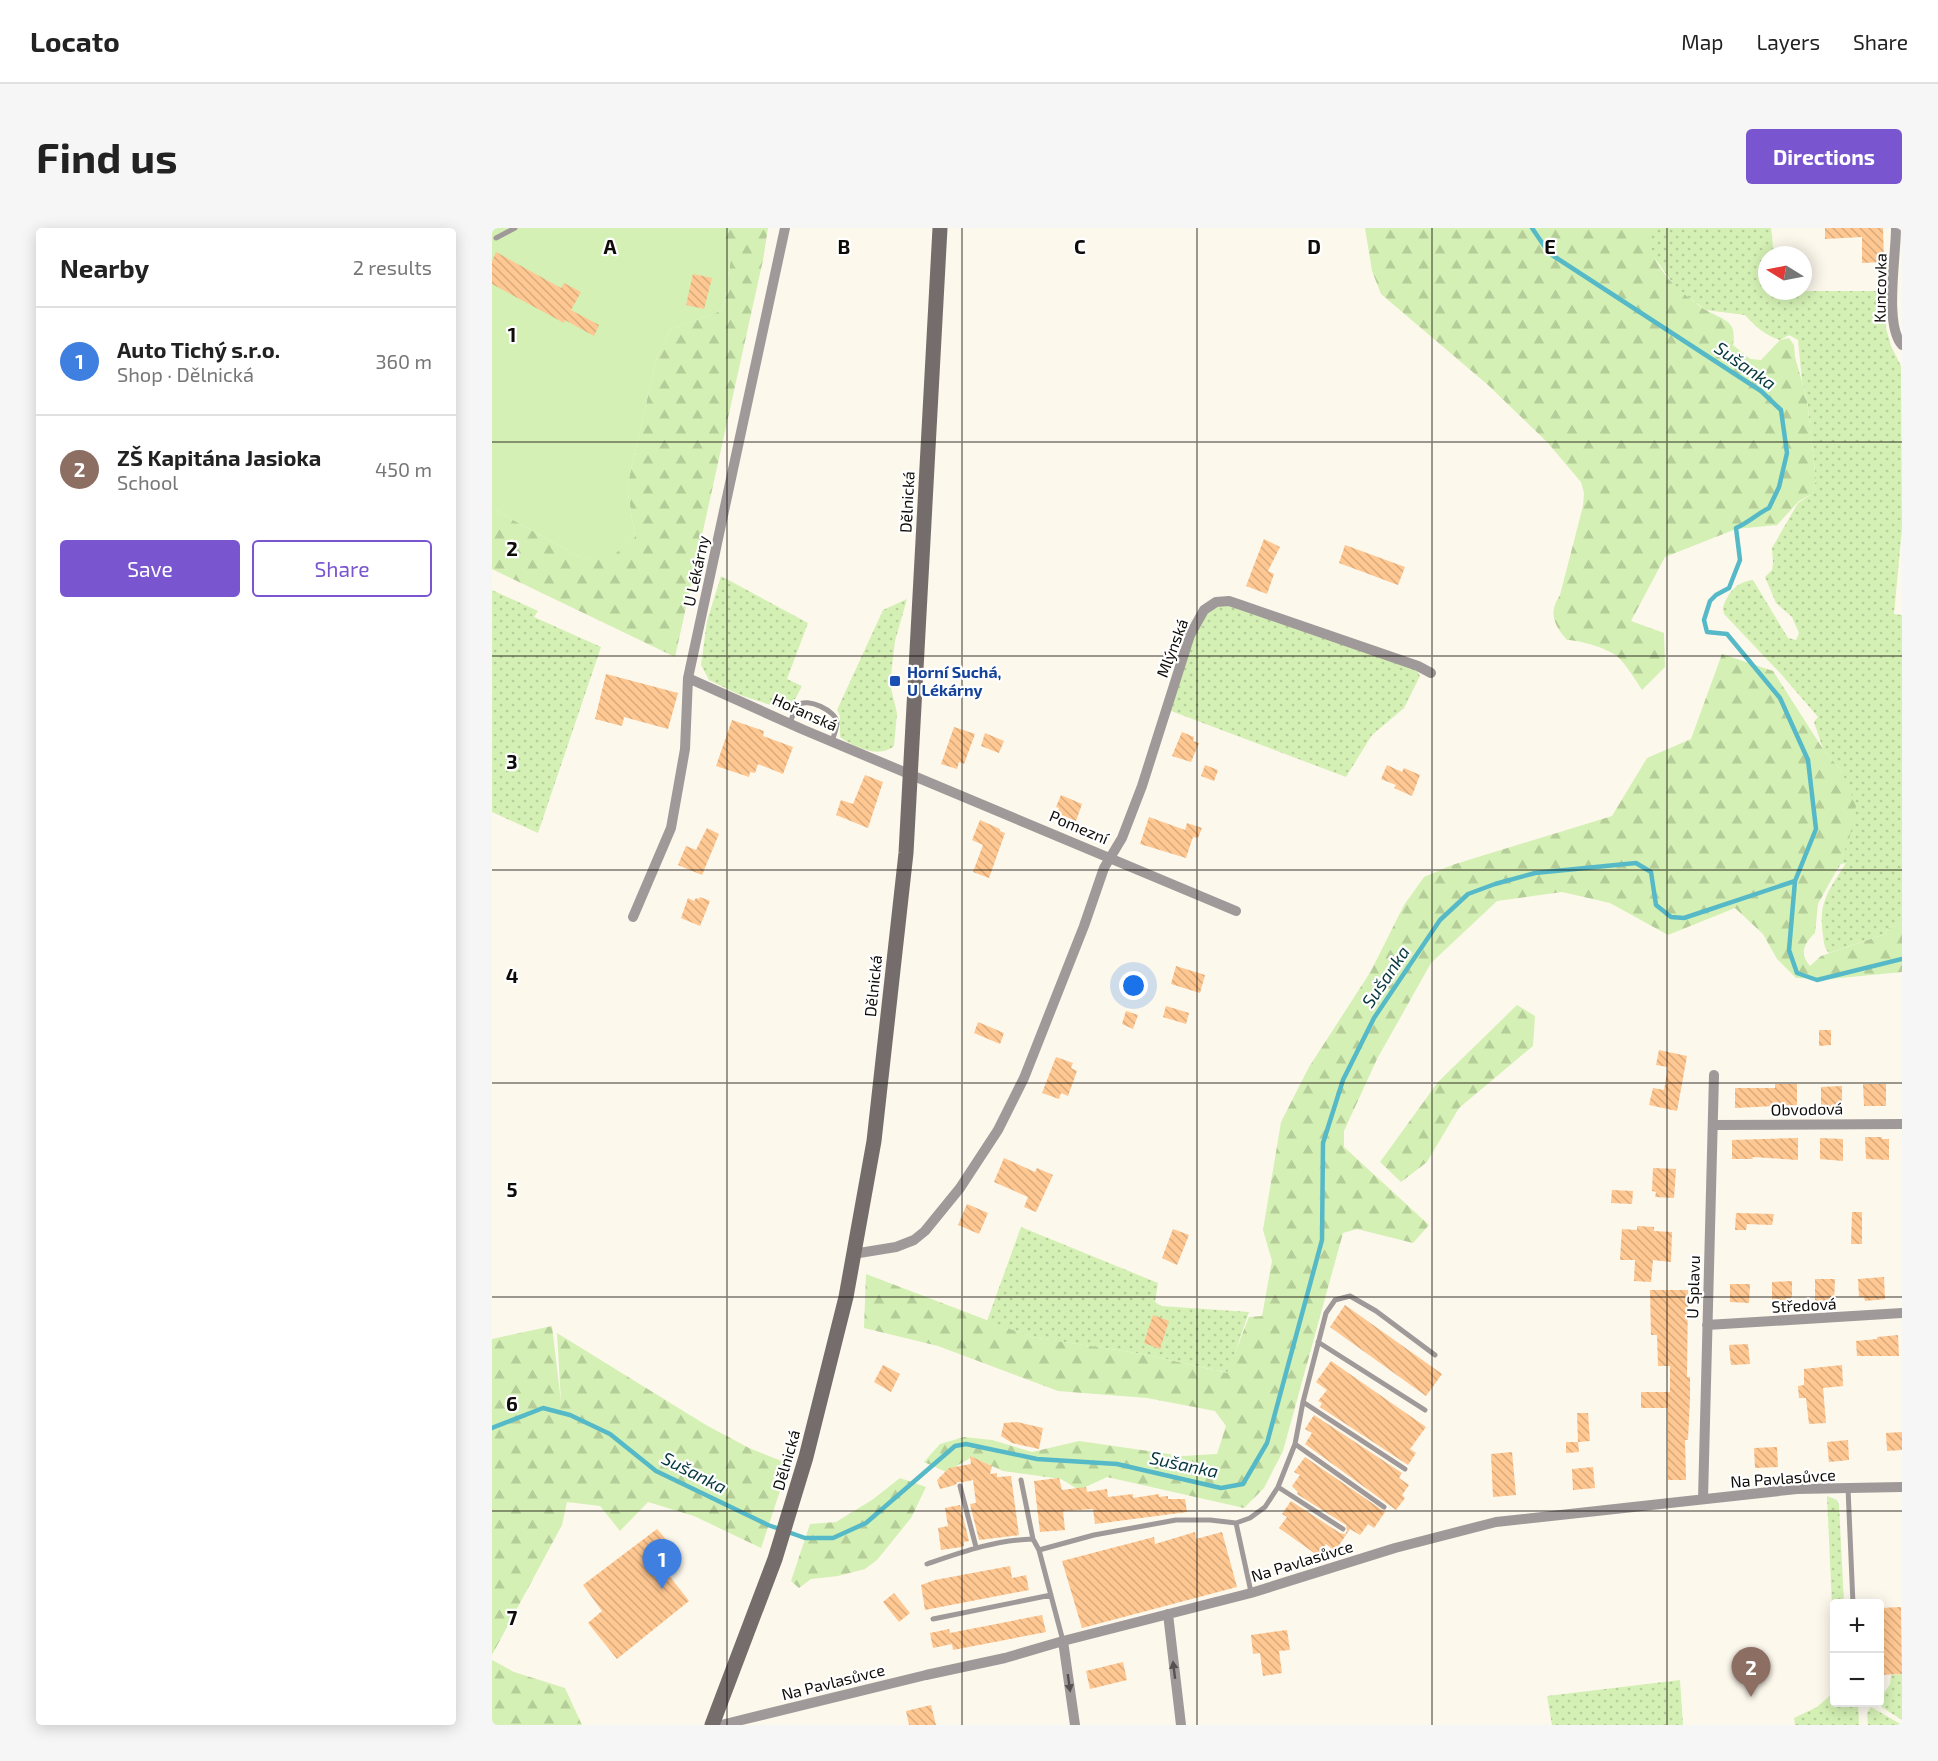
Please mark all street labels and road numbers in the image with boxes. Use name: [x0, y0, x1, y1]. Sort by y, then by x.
street label: Kuncovka: [1869, 253, 1890, 323]
street label: Dělnická: [895, 471, 918, 533]
street label: U Lékárny: [679, 533, 712, 608]
street label: Mlýnská: [1152, 616, 1191, 680]
street label: Hořanská: [770, 689, 841, 734]
street label: Pomezní: [1047, 806, 1113, 848]
street label: Dělnická: [860, 954, 885, 1018]
street label: Obvodová: [1771, 1098, 1843, 1119]
street label: U Splavu: [1682, 1255, 1703, 1319]
street label: Středová: [1771, 1293, 1837, 1316]
street label: Dělnická: [768, 1427, 803, 1492]
street label: Na Pavlasůvce: [1730, 1464, 1836, 1491]
street label: Na Pavlasůvce: [1249, 1536, 1355, 1585]
street label: Na Pavlasůvce: [779, 1660, 886, 1704]

